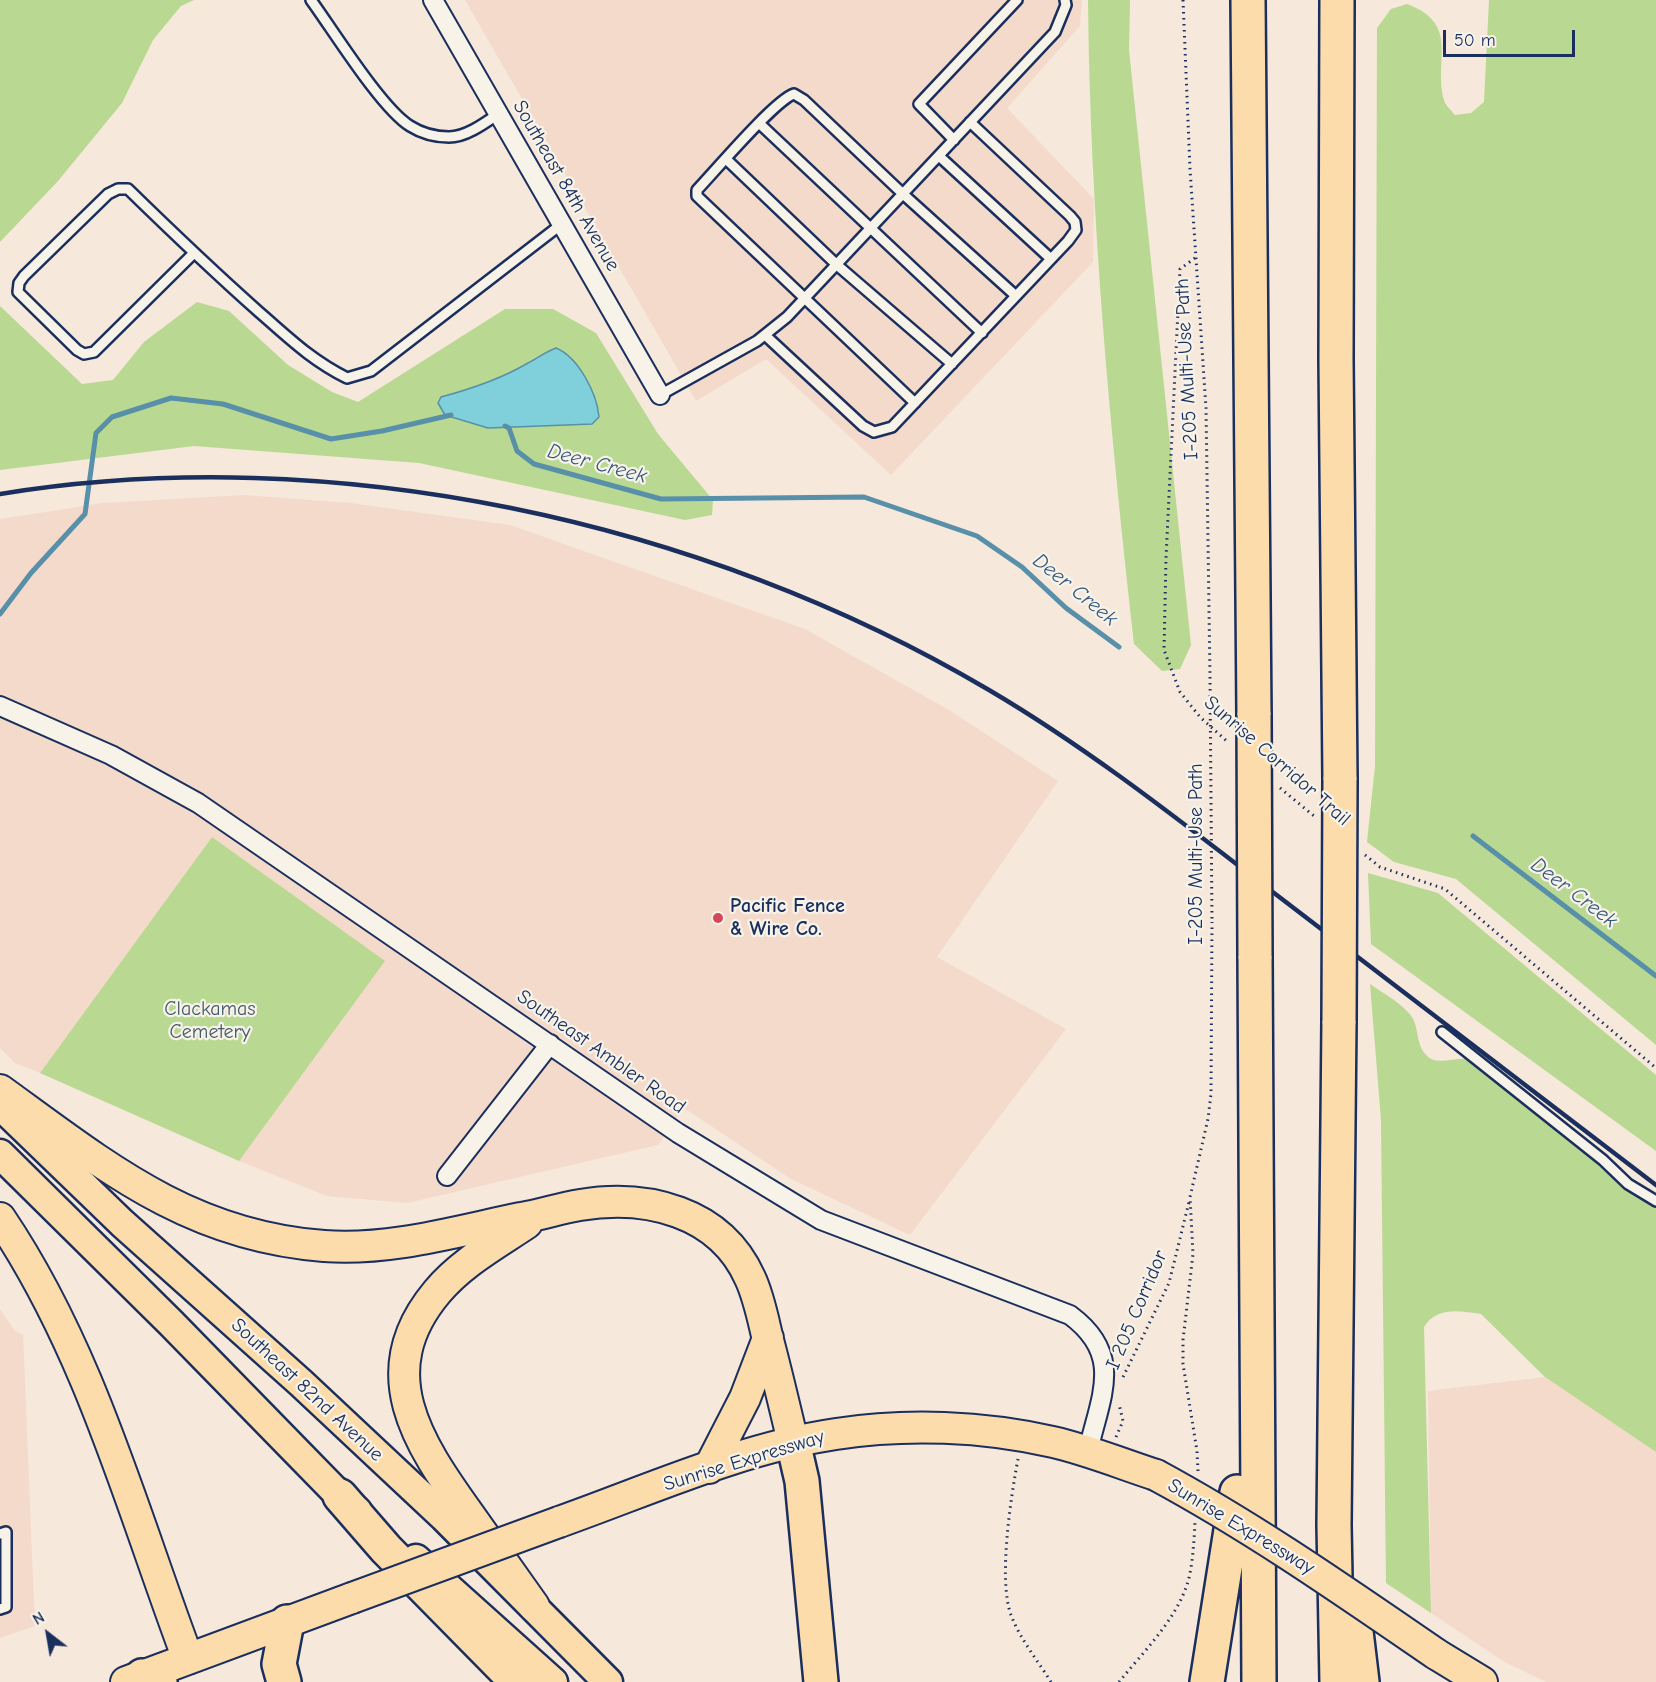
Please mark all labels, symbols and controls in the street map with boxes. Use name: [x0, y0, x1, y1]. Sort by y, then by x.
scale bar: [1446, 18, 1578, 56]
text: 50 m: [1454, 30, 1496, 51]
street label: Southeast 84th Avenue: [507, 96, 625, 276]
street label: I-205 Multi-Use Path: [1170, 278, 1204, 460]
water label: Deer Creek: [545, 439, 649, 489]
water label: Deer Creek: [1028, 548, 1122, 632]
street label: Sunrise Corridor Trail: [1199, 691, 1355, 831]
street label: I-205 Multi-Use Path: [1184, 763, 1208, 945]
water label: Deer Creek: [1526, 852, 1622, 934]
place label: Pacific Fence & Wire Co.: [730, 894, 845, 941]
marker: Pacific Fence & Wire Co.: [711, 911, 725, 925]
street label: Southeast Ambler Road: [512, 985, 690, 1119]
park label: Clackamas Cemetery: [164, 997, 256, 1044]
street label: I 205 Corridor: [1101, 1247, 1173, 1373]
street label: Southeast 82nd Avenue: [226, 1313, 388, 1467]
street label: Sunrise Expressway: [661, 1425, 827, 1497]
street label: Sunrise Expressway: [1163, 1474, 1319, 1580]
north arrow: [18, 1604, 78, 1664]
text: N: [30, 1608, 48, 1629]

